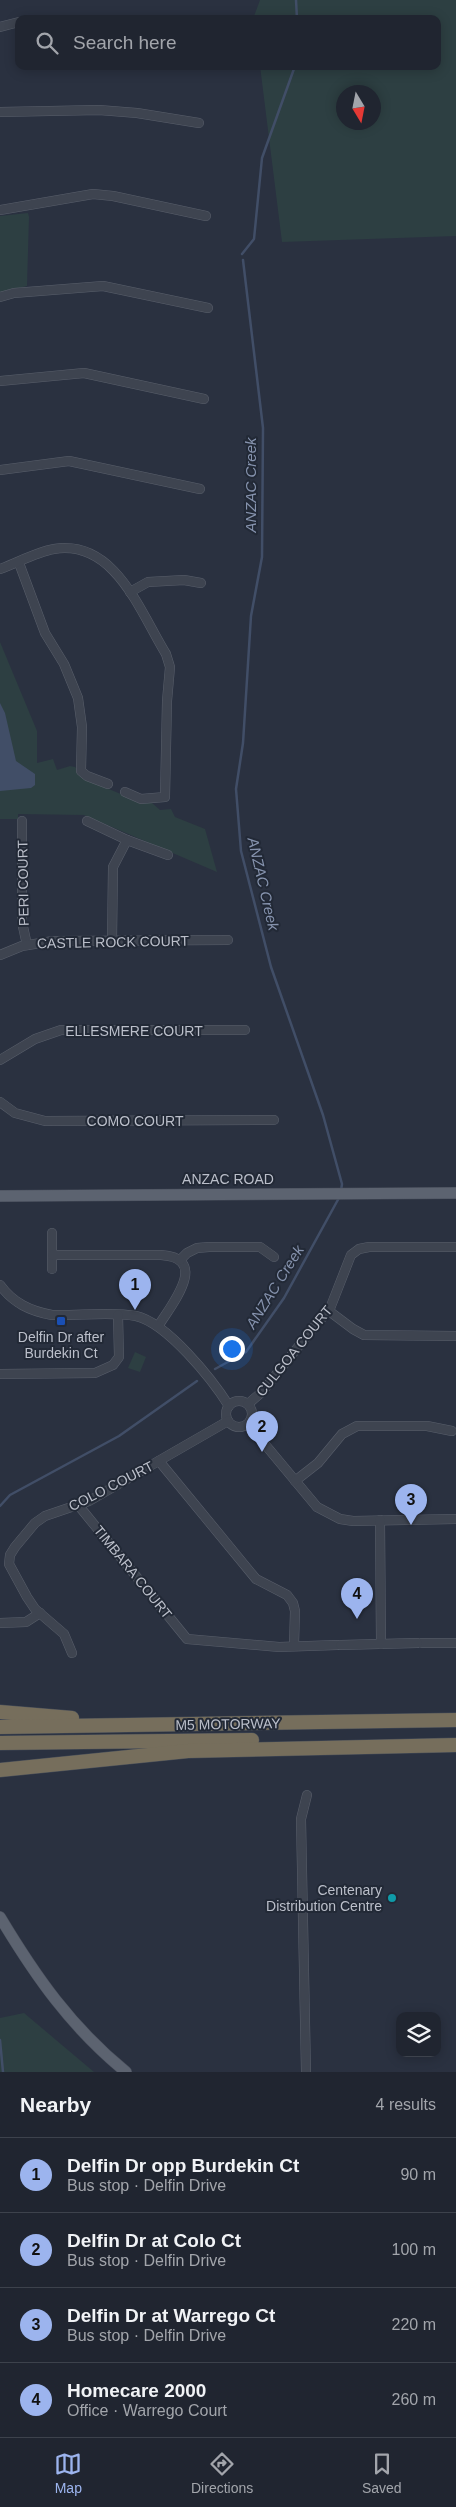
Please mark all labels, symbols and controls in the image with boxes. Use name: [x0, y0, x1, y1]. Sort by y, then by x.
search box: [15, 15, 441, 70]
icon: search: [33, 29, 61, 57]
text: Search here: [73, 32, 177, 53]
north arrow: [336, 85, 381, 130]
water label: ANZAC Creek: [242, 436, 259, 534]
water label: ANZAC Creek: [244, 835, 283, 934]
street label: PERI COURT: [14, 839, 32, 926]
street label: CASTLE ROCK COURT: [37, 933, 190, 951]
street label: ELLESMERE COURT: [65, 1023, 203, 1039]
street label: COMO COURT: [87, 1113, 184, 1129]
street label: ANZAC ROAD: [182, 1171, 274, 1187]
water label: ANZAC Creek: [242, 1241, 308, 1332]
pin: 1: [119, 1269, 151, 1310]
street label: CULGOA COURT: [253, 1302, 336, 1399]
marker: Delfin Dr after Burdekin Ct: [55, 1315, 67, 1327]
place label: Delfin Dr after Burdekin Ct: [18, 1329, 105, 1361]
your location: [219, 1336, 245, 1362]
pin: 2: [246, 1411, 278, 1452]
street label: COLO COURT: [66, 1458, 156, 1514]
pin: 3: [395, 1484, 427, 1525]
street label: TIMBARA COURT: [91, 1522, 176, 1622]
pin: 4: [341, 1578, 373, 1619]
street label: M5 MOTORWAY: [175, 1715, 281, 1733]
place label: Centenary Distribution Centre: [266, 1882, 382, 1914]
marker: Centenary Distribution Centre: [386, 1892, 398, 1904]
map controls: [396, 2012, 441, 2057]
button: layers: [396, 2012, 441, 2057]
text: Nearby: [20, 2093, 91, 2116]
text: 4 results: [376, 2096, 436, 2113]
text: Delfin Dr opp Burdekin Ct: [67, 2155, 299, 2176]
text: 1: [32, 2166, 40, 2183]
text: 90 m: [400, 2166, 436, 2183]
text: Bus stop · Delfin Drive: [67, 2177, 226, 2194]
text: Delfin Dr at Colo Ct: [67, 2230, 241, 2251]
text: 2: [32, 2241, 40, 2258]
text: 100 m: [392, 2241, 436, 2258]
text: Bus stop · Delfin Drive: [67, 2252, 226, 2269]
text: Delfin Dr at Warrego Ct: [67, 2305, 275, 2326]
text: 3: [32, 2316, 40, 2333]
text: 220 m: [392, 2316, 436, 2333]
text: Bus stop · Delfin Drive: [67, 2327, 226, 2344]
text: Homecare 2000: [67, 2380, 206, 2401]
text: 4: [32, 2391, 40, 2408]
text: 260 m: [392, 2391, 436, 2408]
text: Office · Warrego Court: [67, 2402, 227, 2419]
tab: Map: [54, 2450, 82, 2496]
tab: Directions: [191, 2450, 253, 2496]
tab: Saved: [362, 2450, 402, 2496]

